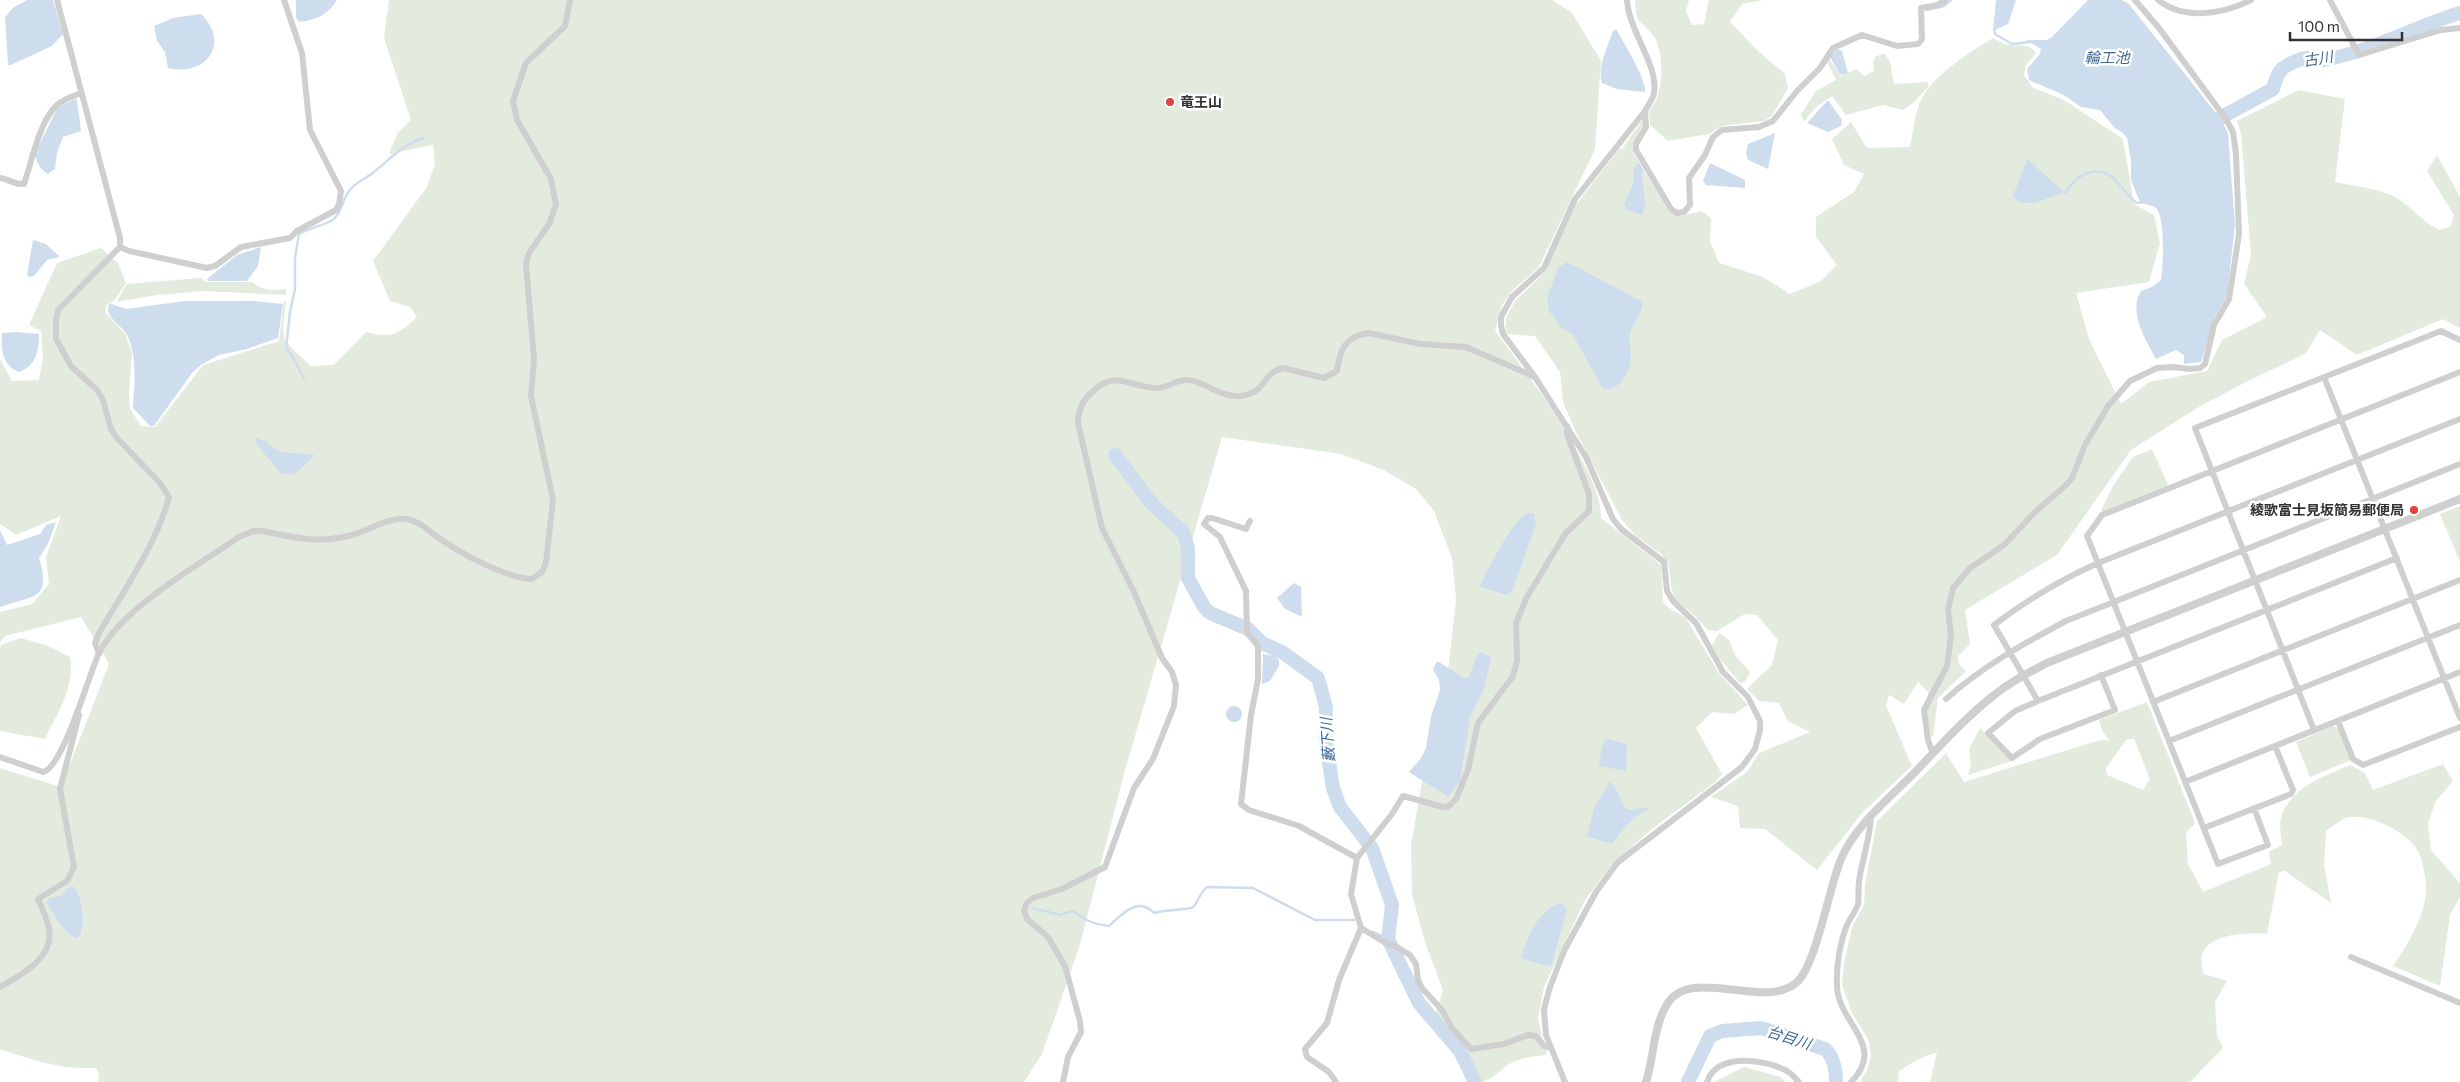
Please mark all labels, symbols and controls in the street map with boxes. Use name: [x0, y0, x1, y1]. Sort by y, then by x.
scale bar: [2290, 10, 2402, 42]
text: 100 m: [2298, 17, 2340, 35]
water label: 古川: [2302, 46, 2336, 69]
water label: 輪工池: [2084, 48, 2131, 66]
place label: 竜王山: [1180, 93, 1222, 110]
marker: 竜王山: [1164, 96, 1176, 108]
place label: 綾歌富士見坂簡易郵便局: [2250, 501, 2404, 518]
marker: 綾歌富士見坂簡易郵便局: [2408, 504, 2420, 516]
water label: 藪下川: [1316, 715, 1338, 763]
water label: 台目川: [1765, 1022, 1815, 1053]

